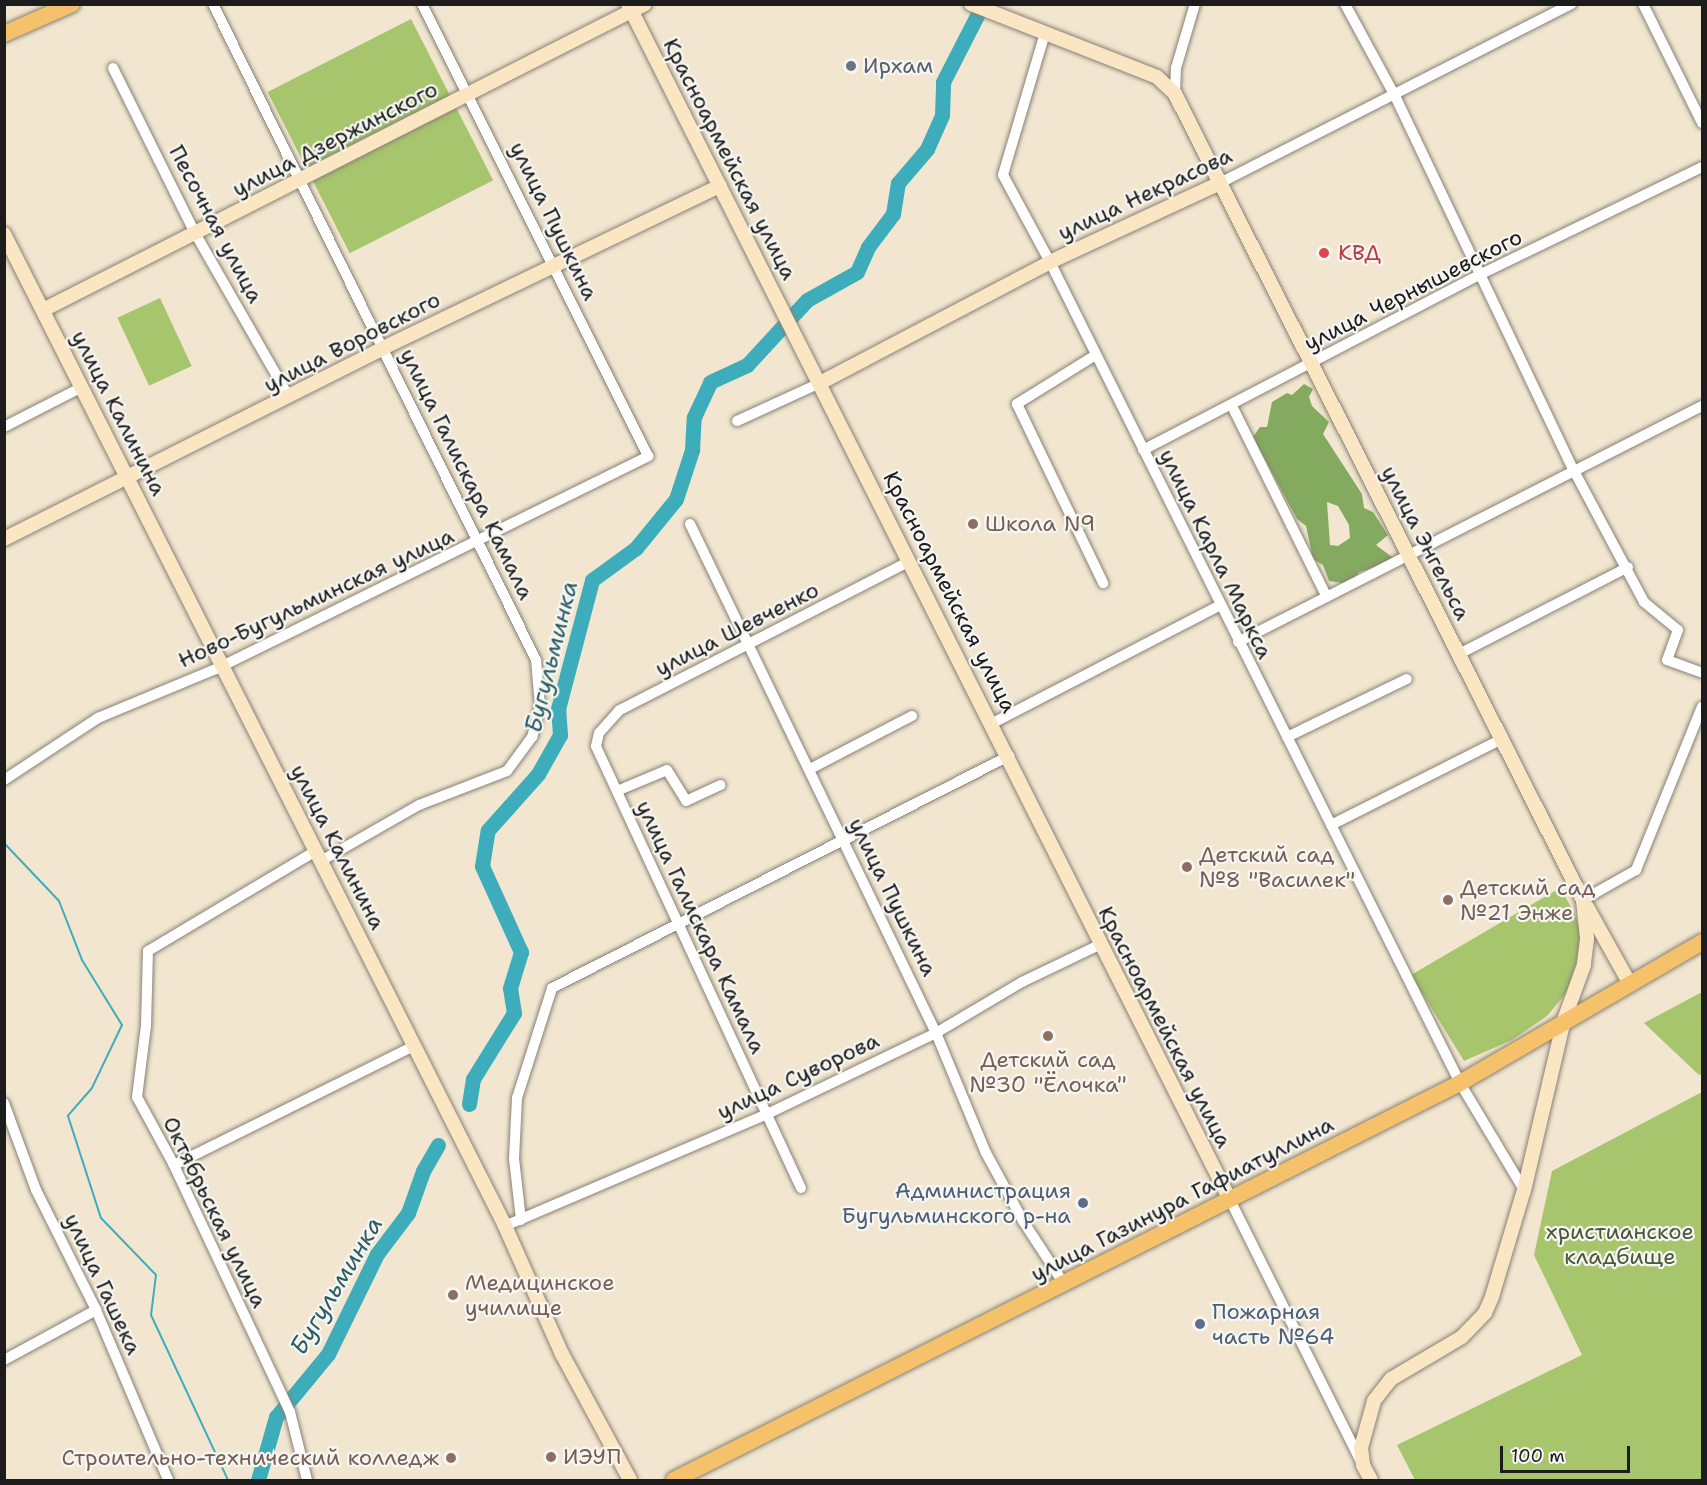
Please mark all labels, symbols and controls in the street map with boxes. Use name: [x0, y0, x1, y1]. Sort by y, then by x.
street label: Красноармейская улица: [658, 34, 802, 284]
place label: Ирхам: [863, 53, 933, 79]
marker: Ирхам: [844, 59, 858, 73]
street label: улица Дзержинского: [228, 76, 442, 202]
street label: улица Пушкина: [504, 138, 604, 304]
street label: Песочная улица: [163, 141, 269, 307]
street label: улица Некрасова: [1054, 142, 1236, 246]
street label: улица Чернышевского: [1300, 223, 1526, 357]
place label: КВД: [1338, 240, 1381, 266]
marker: КВД: [1315, 244, 1333, 262]
street label: улица Воровского: [259, 286, 445, 398]
street label: улица Калинина: [66, 326, 172, 500]
street label: улица Галискара Камала: [395, 344, 539, 604]
street label: улица Карла Маркса: [1154, 445, 1278, 663]
street label: улица Энгельса: [1376, 462, 1476, 624]
street label: Красноармейская улица: [878, 467, 1022, 717]
place label: Школа N9: [985, 511, 1095, 537]
marker: Школа N9: [966, 517, 980, 531]
street label: Ново-Бугульминская улица: [174, 522, 458, 674]
street label: улица Шевченко: [651, 576, 823, 682]
water label: Бугульминка: [519, 578, 585, 736]
street label: улица Калинина: [285, 760, 391, 934]
street label: улица Галискара Камала: [631, 796, 771, 1058]
street label: улица Пушкина: [843, 814, 943, 980]
place label: Детский сад №8 "Василек": [1199, 841, 1355, 892]
marker: Детский сад №8 "Василек": [1180, 860, 1194, 874]
place label: Детский сад №21 Энже: [1460, 874, 1596, 926]
marker: Детский сад №21 Энже: [1441, 893, 1455, 907]
street label: Красноармейская улица: [1093, 902, 1237, 1152]
street label: улица Суворова: [713, 1027, 883, 1125]
marker: Детский сад №30 "Ёлочка": [1041, 1029, 1055, 1043]
place label: Детский сад №30 "Ёлочка": [969, 1046, 1127, 1098]
street label: улица Газинура Гафиатуллина: [1026, 1111, 1338, 1287]
street label: Октябрьская улица: [157, 1112, 273, 1312]
place label: Администрация Бугульминского р-на: [842, 1177, 1071, 1228]
marker: Администрация Бугульминского р-на: [1076, 1196, 1090, 1210]
street label: улица Гашека: [59, 1209, 147, 1359]
water label: Бугульминка: [285, 1212, 389, 1360]
park label: христианское кладбище: [1546, 1218, 1694, 1270]
place label: Медицинское училище: [465, 1269, 615, 1320]
marker: Медицинское училище: [446, 1288, 460, 1302]
place label: Пожарная часть №64: [1212, 1298, 1334, 1350]
marker: Пожарная часть №64: [1193, 1317, 1207, 1331]
scale bar: [1503, 1434, 1634, 1472]
place label: ИЭУП: [563, 1444, 621, 1470]
text: 100 m: [1511, 1444, 1565, 1468]
place label: Строительно-технический колледж: [62, 1445, 439, 1471]
marker: ИЭУП: [544, 1450, 558, 1464]
marker: Строительно-технический колледж: [444, 1451, 458, 1465]

